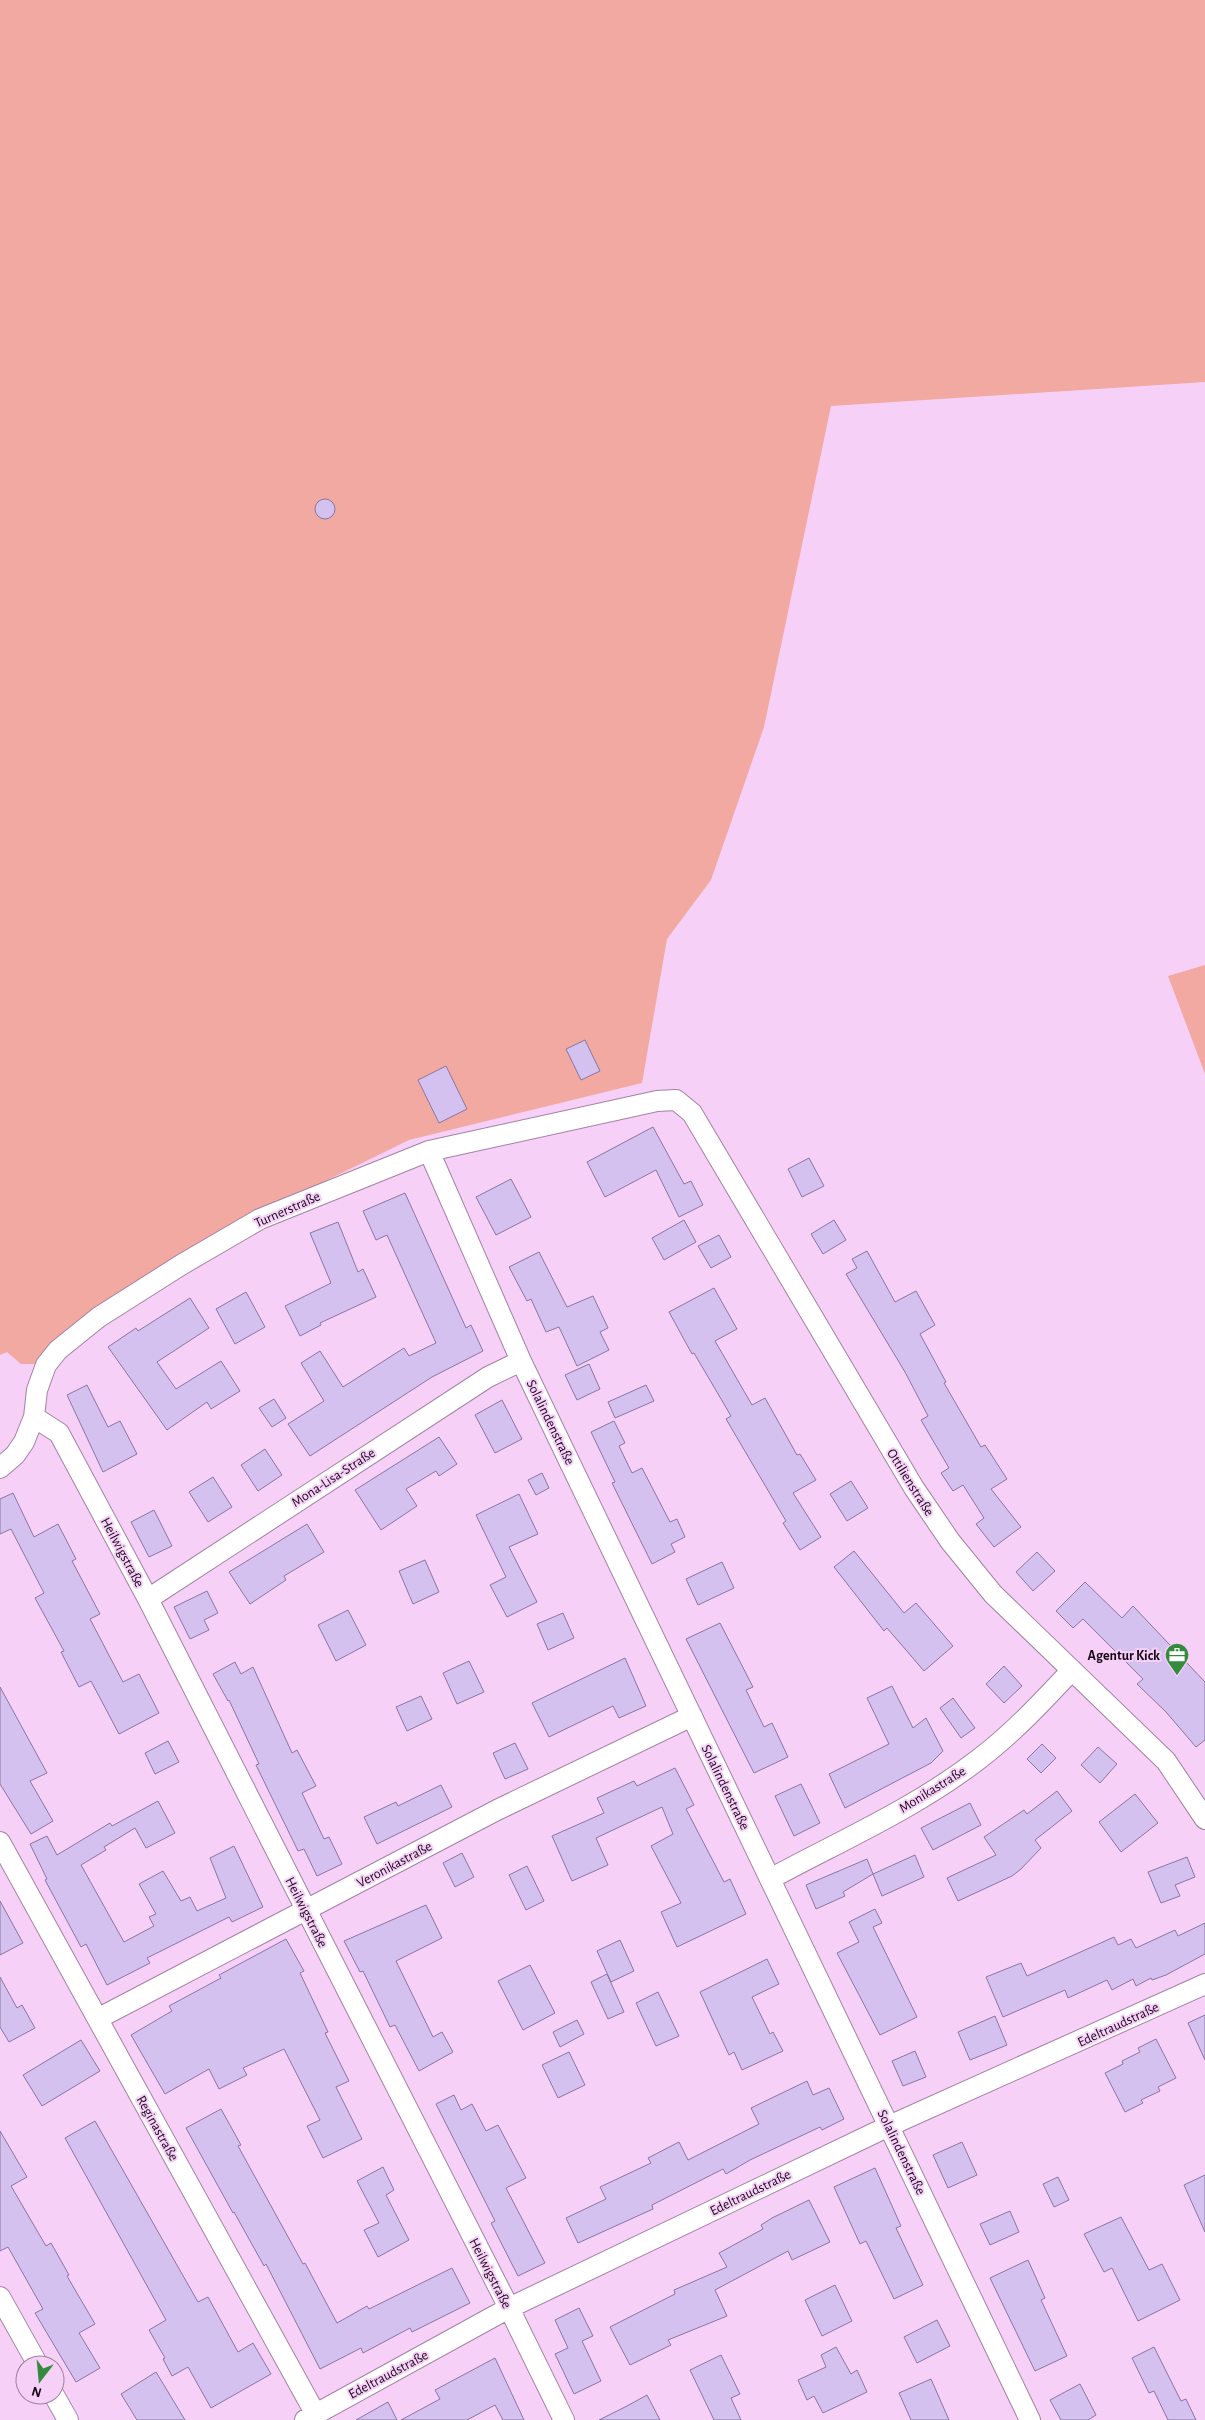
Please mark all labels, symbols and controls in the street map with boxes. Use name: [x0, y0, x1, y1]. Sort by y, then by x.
street label: Turnerstraße: [252, 1189, 322, 1231]
street label: Solalindenstraße: [523, 1378, 577, 1467]
street label: Mona-Lisa-Straße: [289, 1446, 378, 1510]
street label: Ottilienstraße: [884, 1446, 936, 1519]
street label: Heilwigstraße: [98, 1515, 146, 1590]
office icon: Agentur Kick: [1164, 1642, 1190, 1676]
place label: Agentur Kick: [1088, 1649, 1160, 1663]
street label: Solalindenstraße: [698, 1743, 752, 1832]
street label: Monikastraße: [897, 1764, 968, 1816]
street label: Veronikastraße: [355, 1839, 434, 1891]
street label: Heilwigstraße: [282, 1875, 330, 1950]
street label: Edeltraudstraße: [1076, 2000, 1161, 2050]
street label: Reginastraße: [134, 2094, 181, 2163]
street label: Solalindenstraße: [874, 2108, 928, 2197]
street label: Edeltraudstraße: [708, 2167, 793, 2218]
street label: Heilwigstraße: [466, 2236, 514, 2311]
street label: Edeltraudstraße: [346, 2348, 431, 2402]
north arrow: [15, 2355, 65, 2405]
text: N: [30, 2383, 43, 2400]

